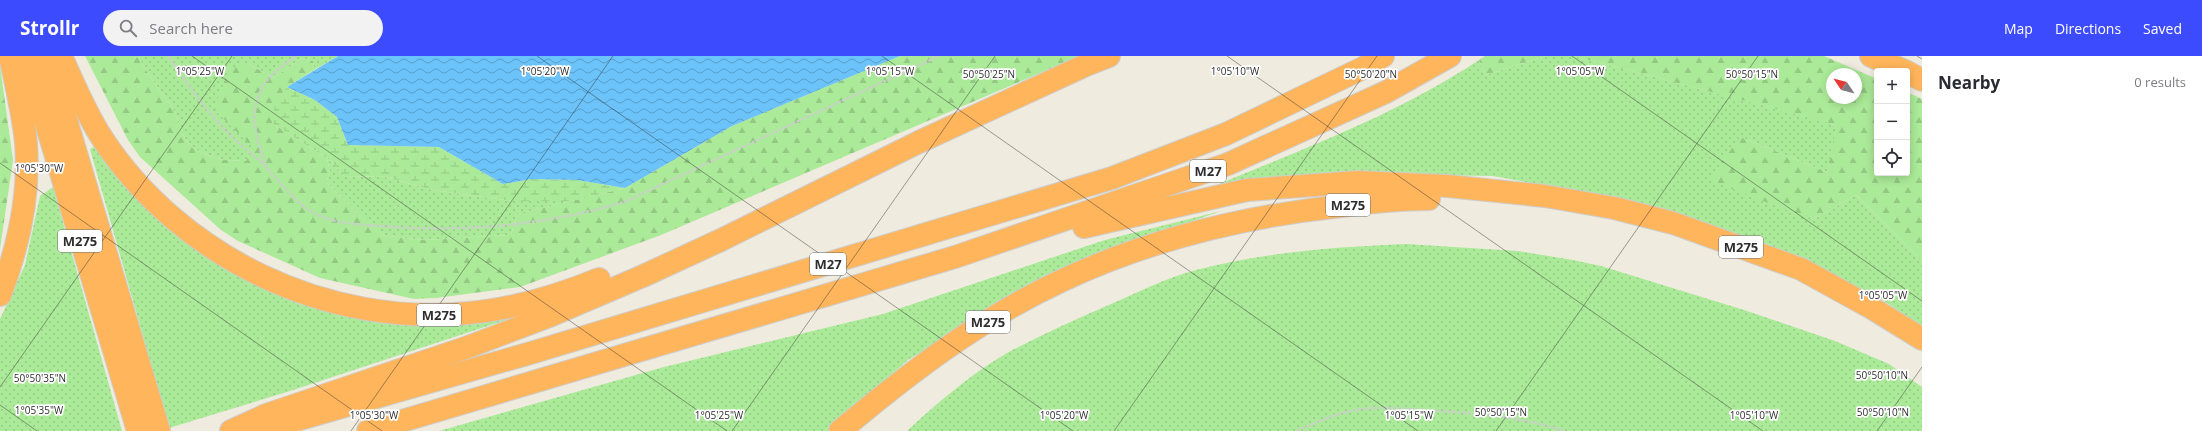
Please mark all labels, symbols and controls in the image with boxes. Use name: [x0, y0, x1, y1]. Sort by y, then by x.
search box: [103, 10, 383, 46]
text: Strollr: [20, 15, 79, 41]
icon: search: [117, 17, 139, 39]
text: Search here: [149, 18, 233, 38]
text: Map: [2004, 19, 2033, 38]
text: Directions: [2055, 19, 2121, 38]
text: Saved: [2143, 19, 2182, 38]
text: 1°05'25"W: [176, 64, 225, 78]
text: 1°05'20"W: [521, 64, 570, 78]
text: 1°05'15"W: [866, 64, 915, 78]
text: 1°05'10"W: [1211, 64, 1260, 78]
text: 1°05'05"W: [1556, 64, 1605, 78]
text: 50°50'25"N: [963, 67, 1015, 81]
text: 50°50'20"N: [1345, 67, 1397, 81]
text: 50°50'15"N: [1726, 67, 1778, 81]
north arrow: [1826, 68, 1862, 104]
map controls: [1874, 68, 1910, 176]
button: +: [1874, 68, 1910, 104]
text: Nearby: [1938, 71, 2000, 94]
text: 0 results: [2134, 73, 2186, 91]
button: −: [1874, 104, 1910, 140]
button: locate: [1874, 140, 1910, 176]
road number: M27: [1190, 160, 1226, 182]
text: 1°05'30"W: [15, 161, 64, 175]
road number: M275: [1326, 194, 1370, 216]
road number: M275: [58, 230, 102, 252]
road number: M275: [1719, 236, 1763, 258]
road number: M27: [810, 253, 846, 275]
text: 1°05'05"W: [1859, 288, 1908, 302]
road number: M275: [417, 304, 461, 326]
road number: M275: [966, 311, 1010, 333]
text: 50°50'10"N: [1856, 368, 1908, 382]
text: 50°50'35"N: [14, 371, 66, 385]
text: 1°05'35"W: [15, 403, 64, 417]
text: 50°50'15"N: [1475, 405, 1527, 419]
text: 50°50'10"N: [1857, 405, 1909, 419]
text: 1°05'30"W: [350, 408, 399, 422]
text: 1°05'25"W: [695, 408, 744, 422]
text: 1°05'20"W: [1040, 408, 1089, 422]
text: 1°05'15"W: [1385, 408, 1434, 422]
text: 1°05'10"W: [1730, 408, 1779, 422]

